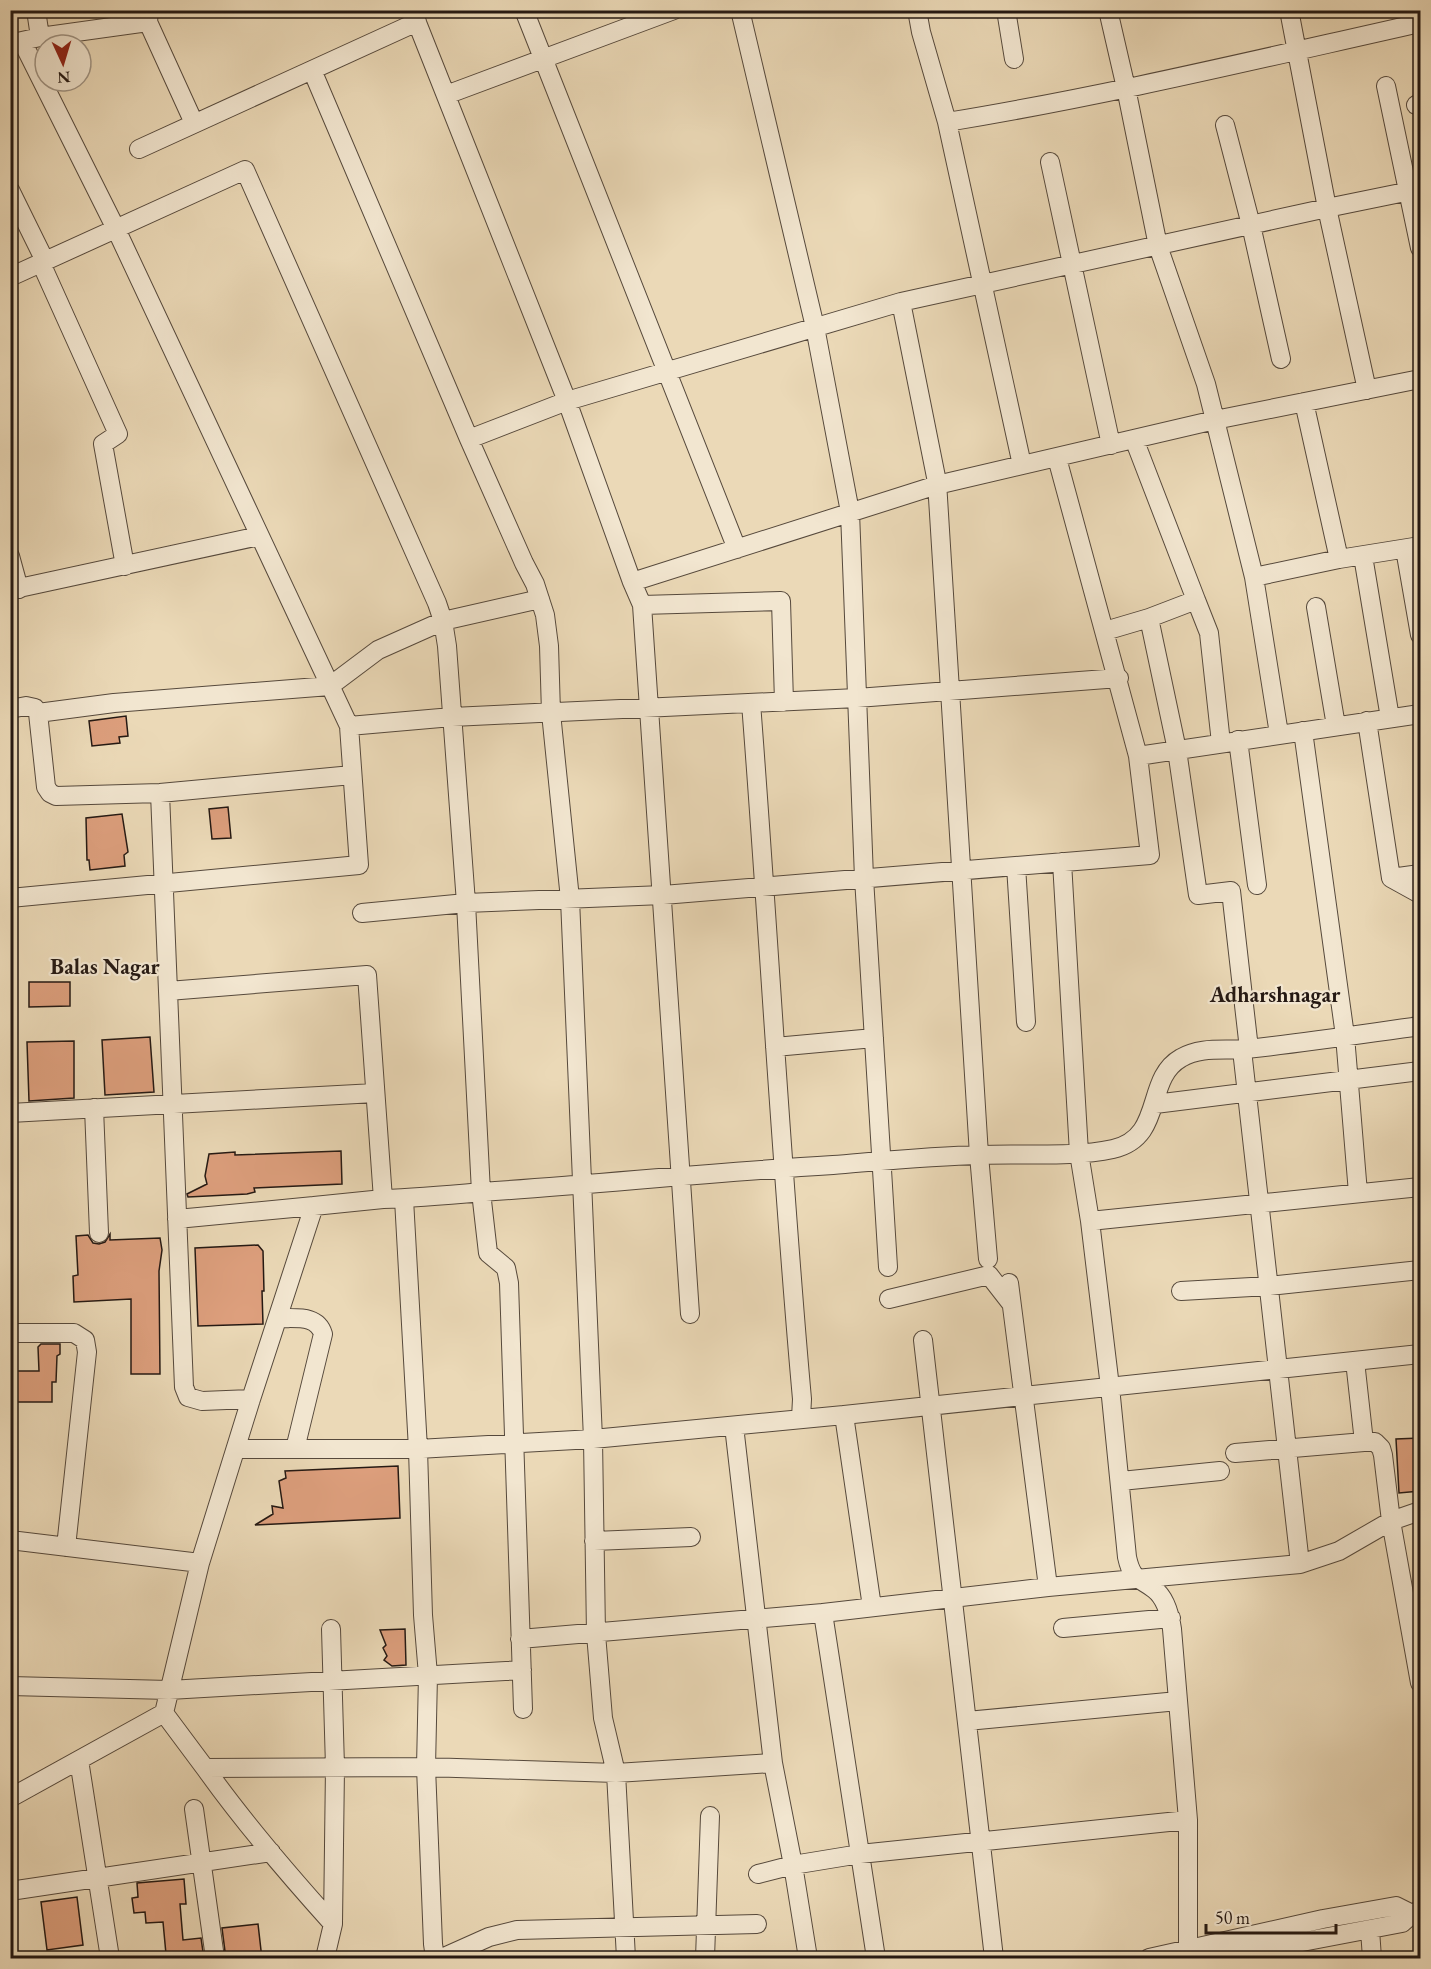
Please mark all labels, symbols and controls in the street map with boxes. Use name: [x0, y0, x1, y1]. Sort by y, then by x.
north arrow: [33, 33, 93, 93]
text: N: [57, 67, 71, 88]
district label: Balas Nagar: [50, 952, 161, 981]
district label: Adharshnagar: [1209, 980, 1341, 1009]
scale bar: [1206, 1897, 1336, 1935]
text: 50 m: [1215, 1906, 1250, 1929]

